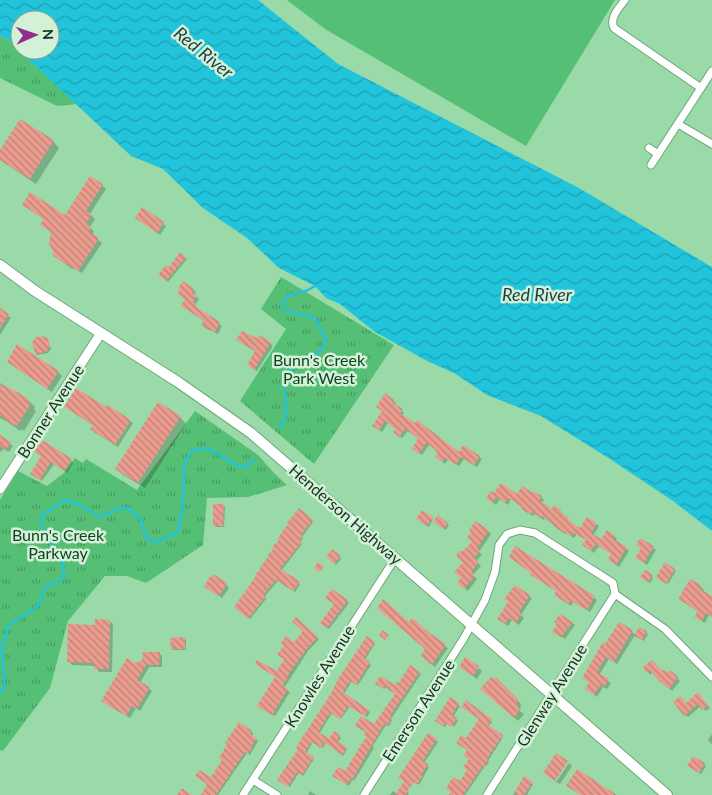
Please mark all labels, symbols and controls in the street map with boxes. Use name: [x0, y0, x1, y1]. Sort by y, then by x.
north arrow: [10, 10, 60, 60]
water label: Red River: [170, 21, 239, 83]
text: N: [40, 29, 57, 40]
water label: Red River: [502, 283, 573, 305]
park label: Bunn's Creek Park West: [273, 350, 366, 387]
street label: Bonner Avenue: [13, 361, 87, 461]
street label: Henderson Highway: [286, 460, 407, 569]
park label: Bunn's Creek Parkway: [12, 525, 105, 562]
street label: Knowles Avenue: [280, 621, 358, 731]
street label: Glenway Avenue: [512, 640, 590, 750]
street label: Emerson Avenue: [378, 655, 458, 765]

